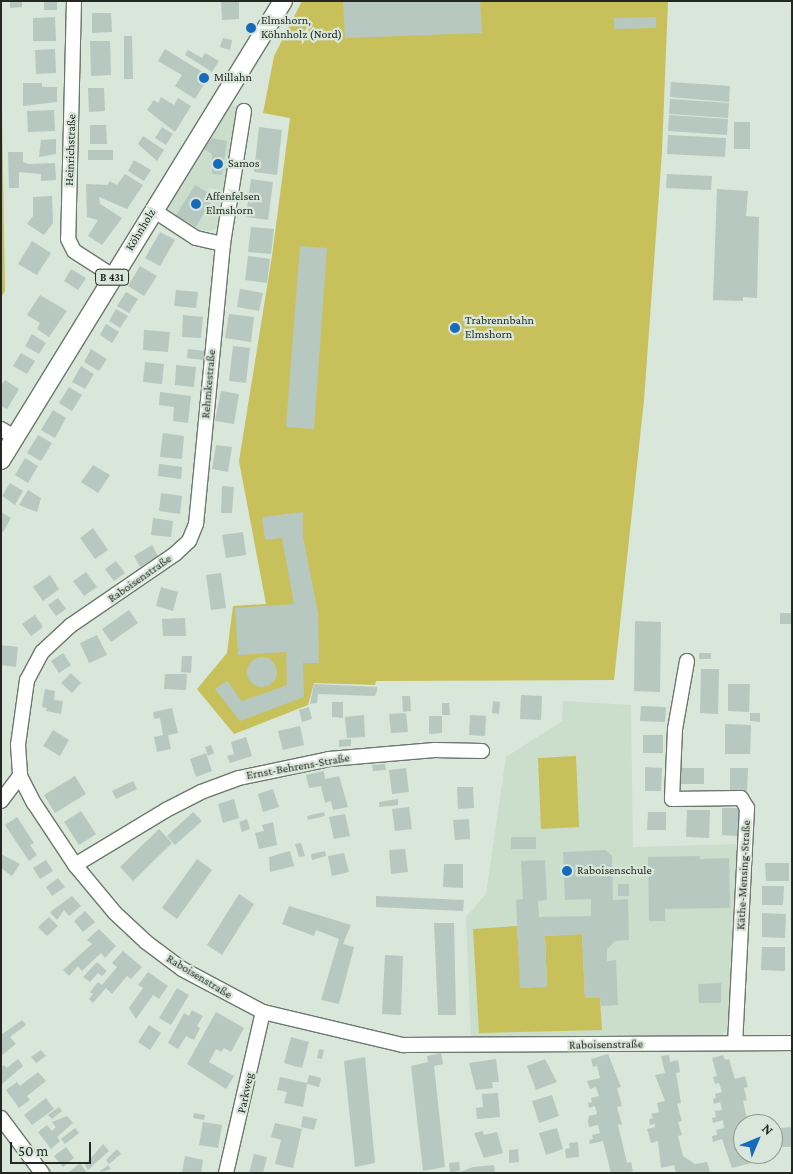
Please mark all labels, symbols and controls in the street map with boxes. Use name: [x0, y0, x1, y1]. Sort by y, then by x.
place label: Elmshorn, Köhnholz (Nord): [261, 14, 342, 42]
marker: Elmshorn, Köhnholz (Nord): [245, 22, 257, 34]
place label: Millahn: [214, 71, 252, 85]
marker: Millahn: [198, 72, 210, 84]
street label: Heinrichstraße: [63, 114, 79, 186]
place label: Samos: [228, 157, 259, 171]
marker: Samos: [212, 158, 224, 170]
place label: Affenfelsen Elmshorn: [206, 190, 260, 218]
marker: Affenfelsen Elmshorn: [190, 198, 202, 210]
street label: Köhnholz: [123, 206, 159, 254]
road number: B 431: [94, 268, 130, 286]
place label: Trabrennbahn Elmshorn: [465, 314, 534, 342]
marker: Trabrennbahn Elmshorn: [449, 322, 461, 334]
street label: Rehmkestraße: [199, 349, 219, 419]
street label: Raboisenstraße: [106, 552, 174, 606]
street label: Ernst-Behrens-Straße: [245, 751, 351, 783]
street label: Käthe-Mensing-Straße: [734, 820, 754, 930]
place label: Raboisenschule: [577, 864, 652, 878]
marker: Raboisenschule: [561, 865, 573, 877]
street label: Raboisenstraße: [164, 952, 234, 1002]
street label: Raboisenstraße: [569, 1037, 643, 1053]
street label: Parkweg: [235, 1071, 257, 1115]
north arrow: [733, 1114, 783, 1164]
text: N: [759, 1120, 777, 1138]
scale bar: [12, 1132, 94, 1164]
text: 50 m: [18, 1143, 48, 1159]

